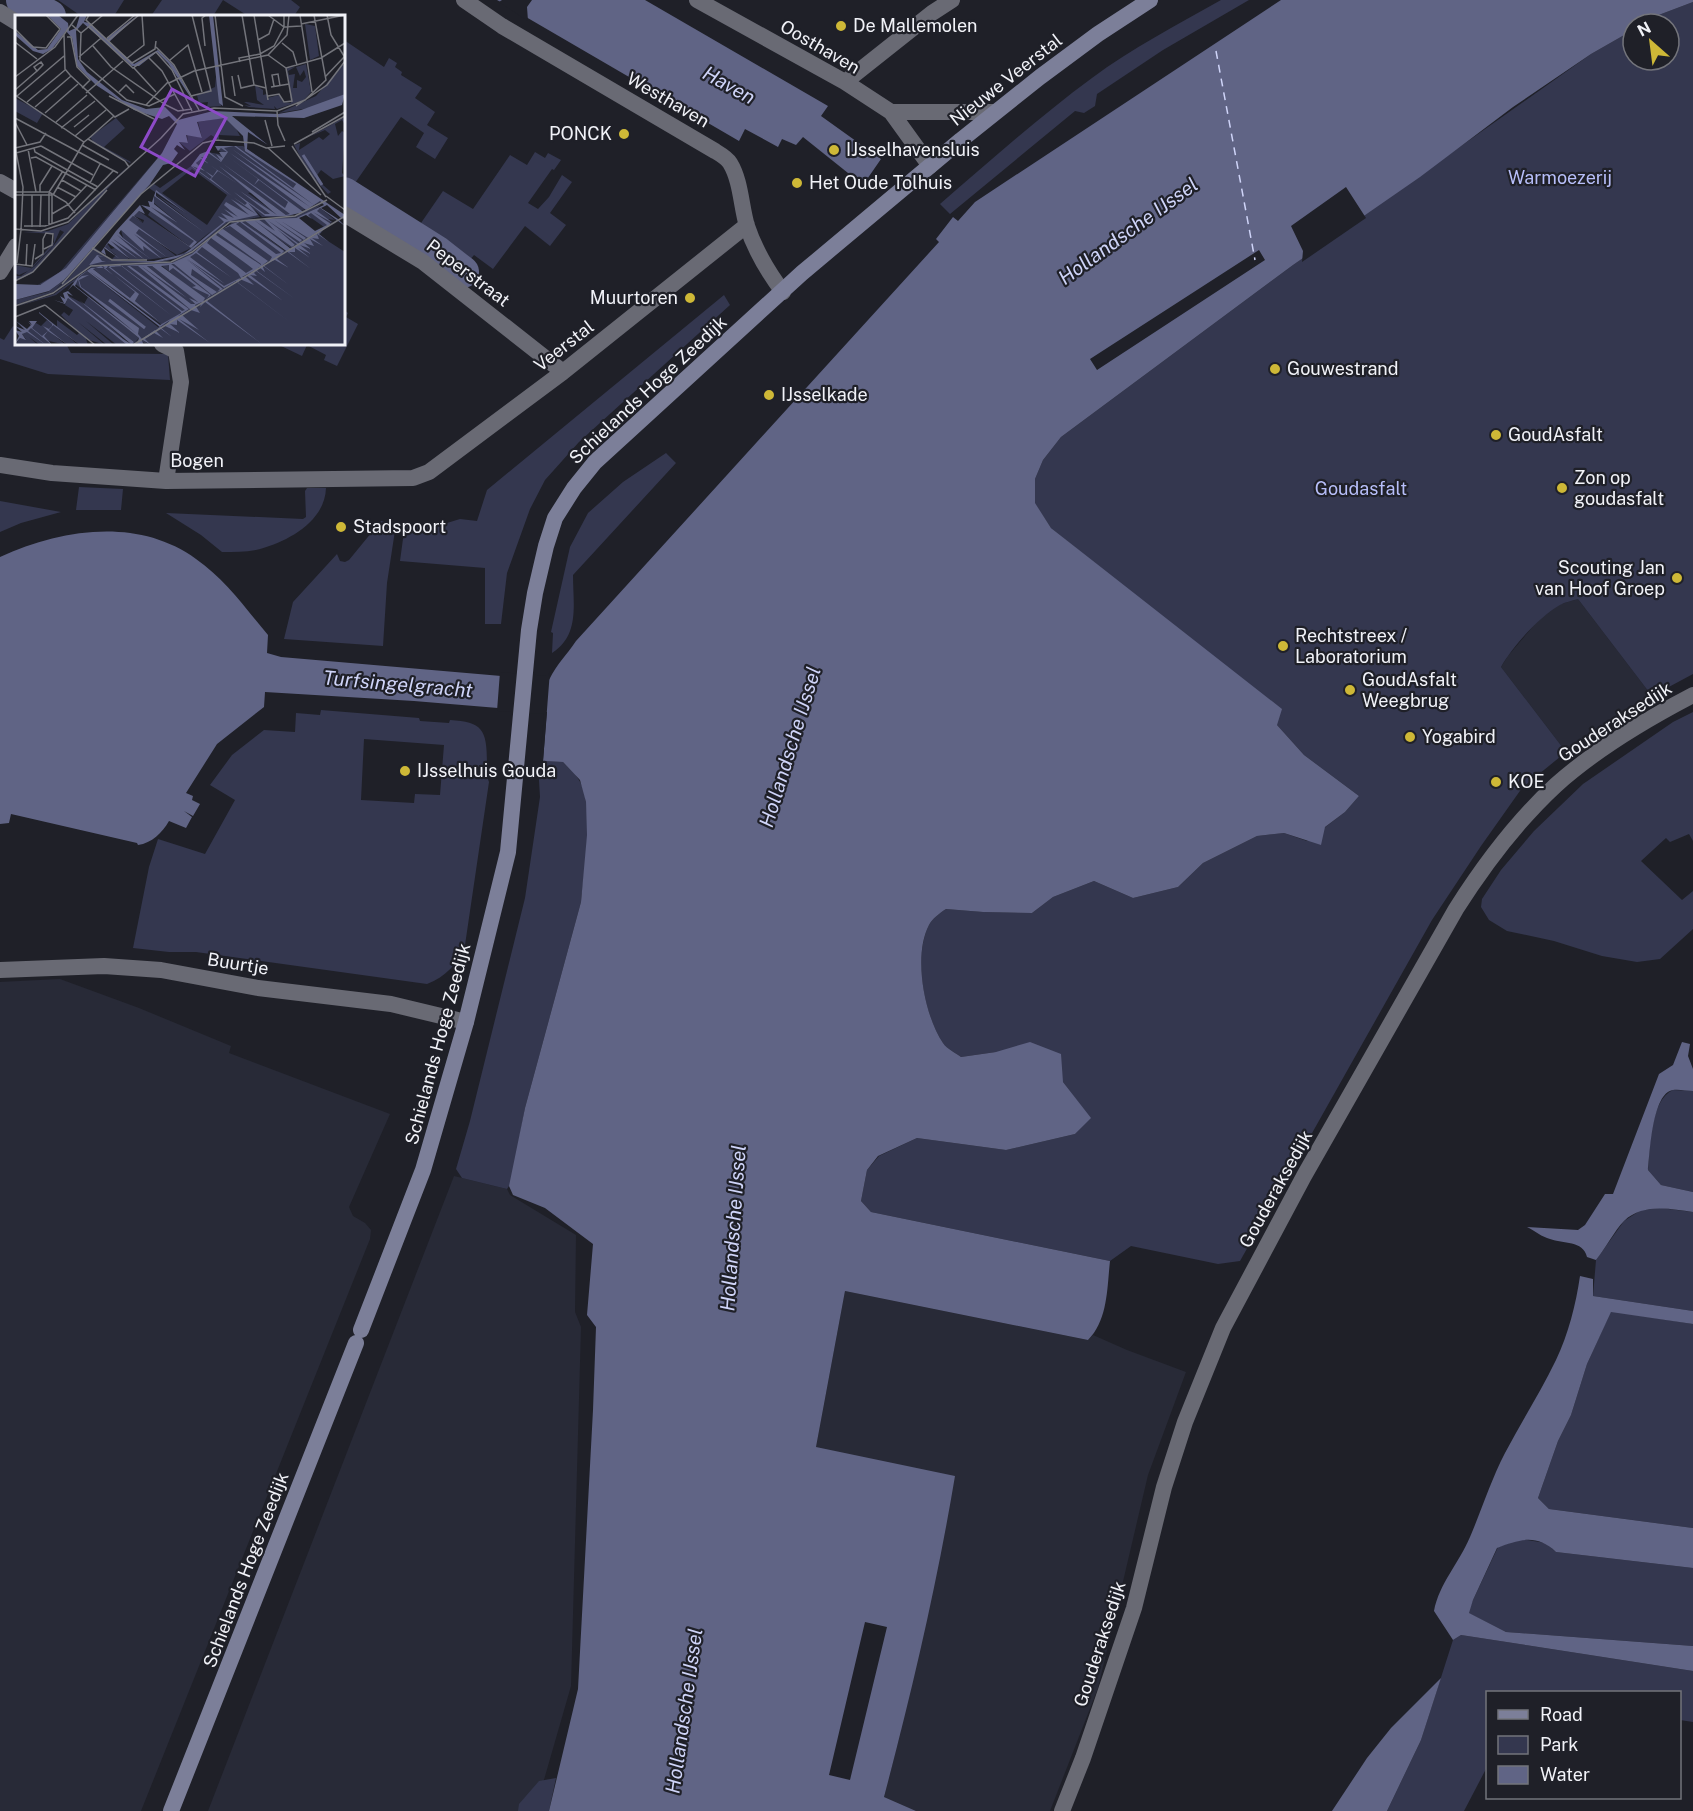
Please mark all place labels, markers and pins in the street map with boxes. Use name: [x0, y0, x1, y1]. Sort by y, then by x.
place label: De Mallemolen: [853, 15, 978, 36]
marker: De Mallemolen: [834, 19, 848, 33]
place label: PONCK: [549, 123, 612, 144]
marker: PONCK: [617, 127, 631, 141]
place label: IJsselhavensluis: [846, 139, 980, 160]
marker: IJsselhavensluis: [827, 143, 841, 157]
place label: Het Oude Tolhuis: [809, 172, 952, 193]
marker: Het Oude Tolhuis: [790, 176, 804, 190]
place label: Muurtoren: [590, 287, 678, 308]
marker: Muurtoren: [683, 291, 697, 305]
place label: Gouwestrand: [1287, 358, 1398, 379]
marker: Gouwestrand: [1268, 362, 1282, 376]
place label: IJsselkade: [781, 384, 868, 405]
marker: IJsselkade: [762, 388, 776, 402]
place label: GoudAsfalt: [1508, 424, 1603, 445]
marker: GoudAsfalt: [1489, 428, 1503, 442]
place label: Zon op goudasfalt: [1574, 467, 1664, 509]
marker: Zon op goudasfalt: [1555, 481, 1569, 495]
place label: Stadspoort: [353, 516, 446, 537]
marker: Stadspoort: [334, 520, 348, 534]
place label: Scouting Jan van Hoof Groep: [1535, 557, 1665, 599]
marker: Scouting Jan van Hoof Groep: [1670, 571, 1684, 585]
place label: Rechtstreex / Laboratorium: [1295, 625, 1408, 667]
marker: Rechtstreex / Laboratorium: [1276, 639, 1290, 653]
place label: GoudAsfalt Weegbrug: [1362, 669, 1457, 711]
marker: GoudAsfalt Weegbrug: [1343, 683, 1357, 697]
place label: Yogabird: [1422, 726, 1496, 747]
marker: Yogabird: [1403, 730, 1417, 744]
place label: IJsselhuis Gouda: [417, 760, 556, 781]
marker: IJsselhuis Gouda: [398, 764, 412, 778]
place label: KOE: [1508, 771, 1545, 792]
marker: KOE: [1489, 775, 1503, 789]

